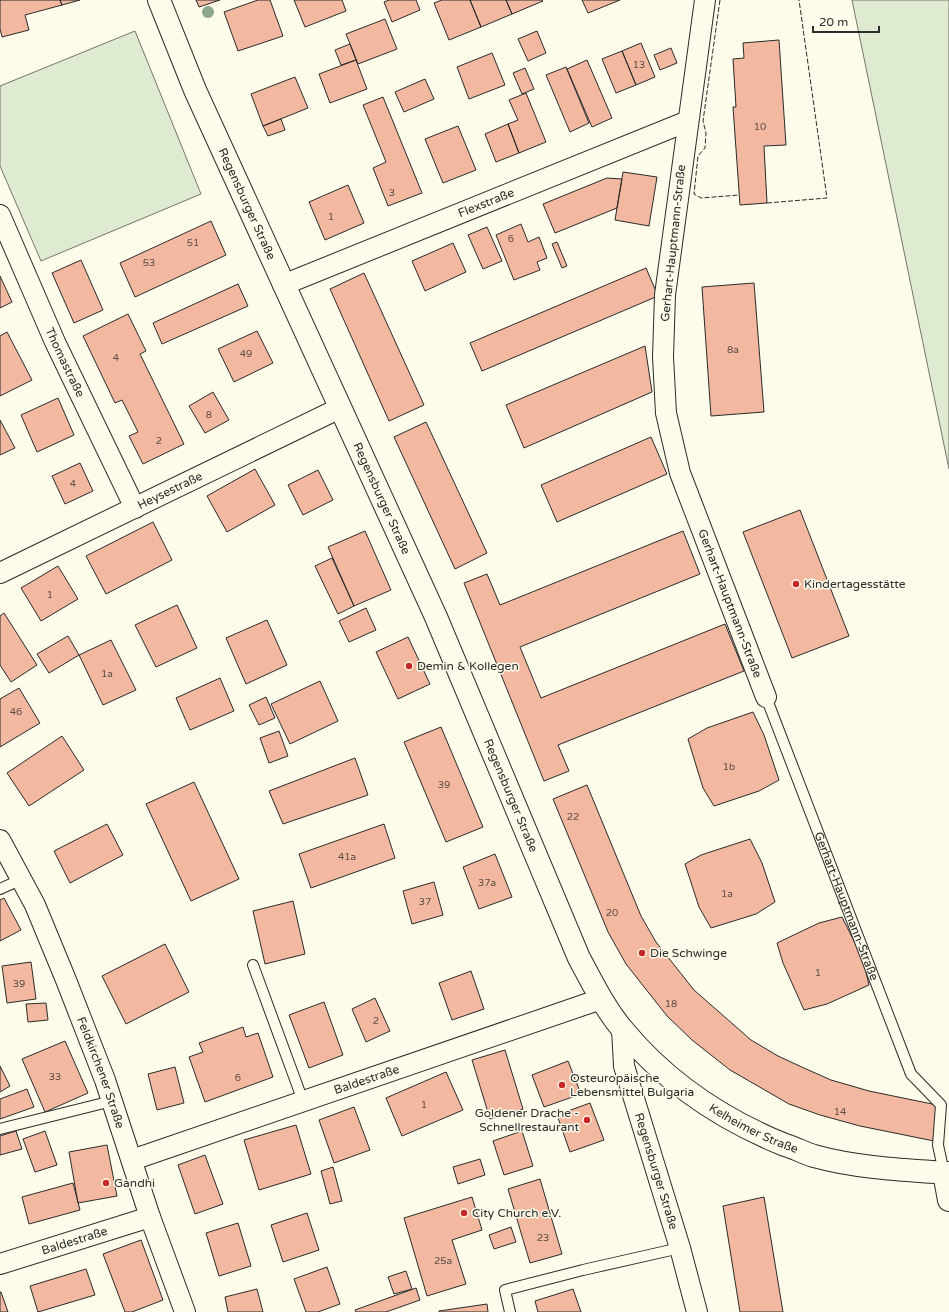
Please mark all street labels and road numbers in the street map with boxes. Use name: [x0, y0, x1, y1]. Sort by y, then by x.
street label: Regensburger Straße: [215, 146, 279, 262]
street label: Gerhart-Hauptmann-Straße: [658, 164, 688, 322]
street label: Flexstraße: [456, 185, 516, 220]
street label: Thomastraße: [43, 325, 88, 400]
street label: Regensburger Straße: [350, 440, 413, 557]
street label: Heysestraße: [135, 469, 205, 512]
street label: Gerhart-Hauptmann-Straße: [695, 527, 765, 680]
street label: Regensburger Straße: [481, 737, 541, 854]
street label: Gerhart-Hauptmann-Straße: [811, 830, 881, 983]
street label: Feldkirchener Straße: [74, 1015, 127, 1130]
street label: Baldestraße: [332, 1062, 401, 1097]
street label: Kelheimer Straße: [706, 1101, 800, 1156]
street label: Regensburger Straße: [632, 1111, 681, 1231]
street label: Baldestraße: [40, 1224, 109, 1258]

